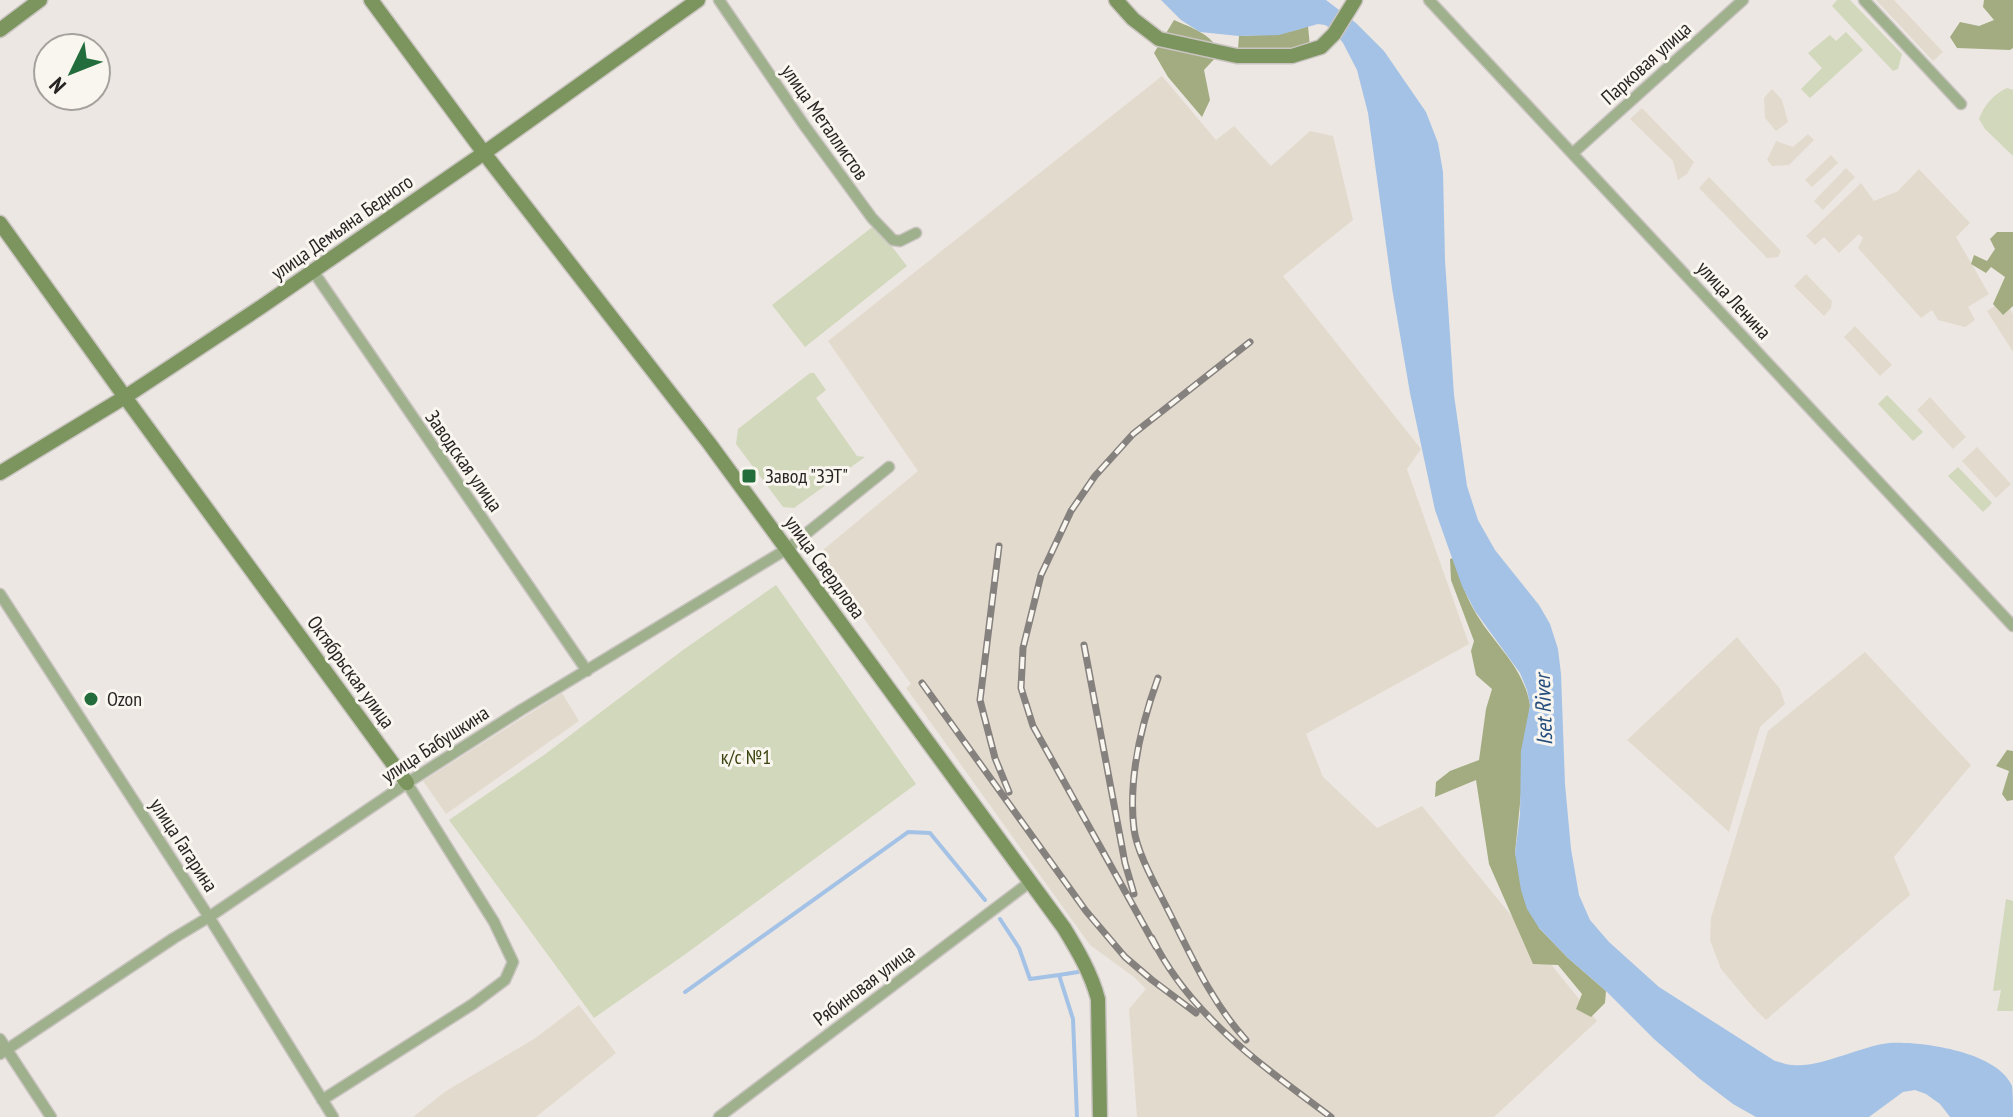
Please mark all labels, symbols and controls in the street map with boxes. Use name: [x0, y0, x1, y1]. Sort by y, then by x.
street label: Парковая улица: [1596, 16, 1696, 110]
north arrow: [32, 32, 112, 112]
street label: улица Металлистов: [775, 59, 875, 185]
text: N: [43, 72, 72, 100]
street label: улица Демьяна Бедного: [266, 168, 418, 286]
street label: улица Ленина: [1691, 255, 1777, 345]
street label: Заводская улица: [420, 405, 508, 517]
place label: Завод "ЗЭТ": [765, 463, 848, 489]
marker: Завод "ЗЭТ": [740, 467, 758, 485]
street label: улица Свердлова: [779, 510, 871, 624]
street label: Октябрьская улица: [301, 610, 401, 734]
water label: Iset River: [1528, 671, 1558, 746]
place label: Ozon: [107, 686, 142, 712]
marker: Ozon: [82, 690, 100, 708]
street label: улица Бабушкина: [376, 700, 494, 788]
park label: к/с №1: [721, 744, 771, 770]
street label: улица Гагарина: [144, 793, 224, 897]
street label: Рябиновая улица: [808, 938, 920, 1032]

